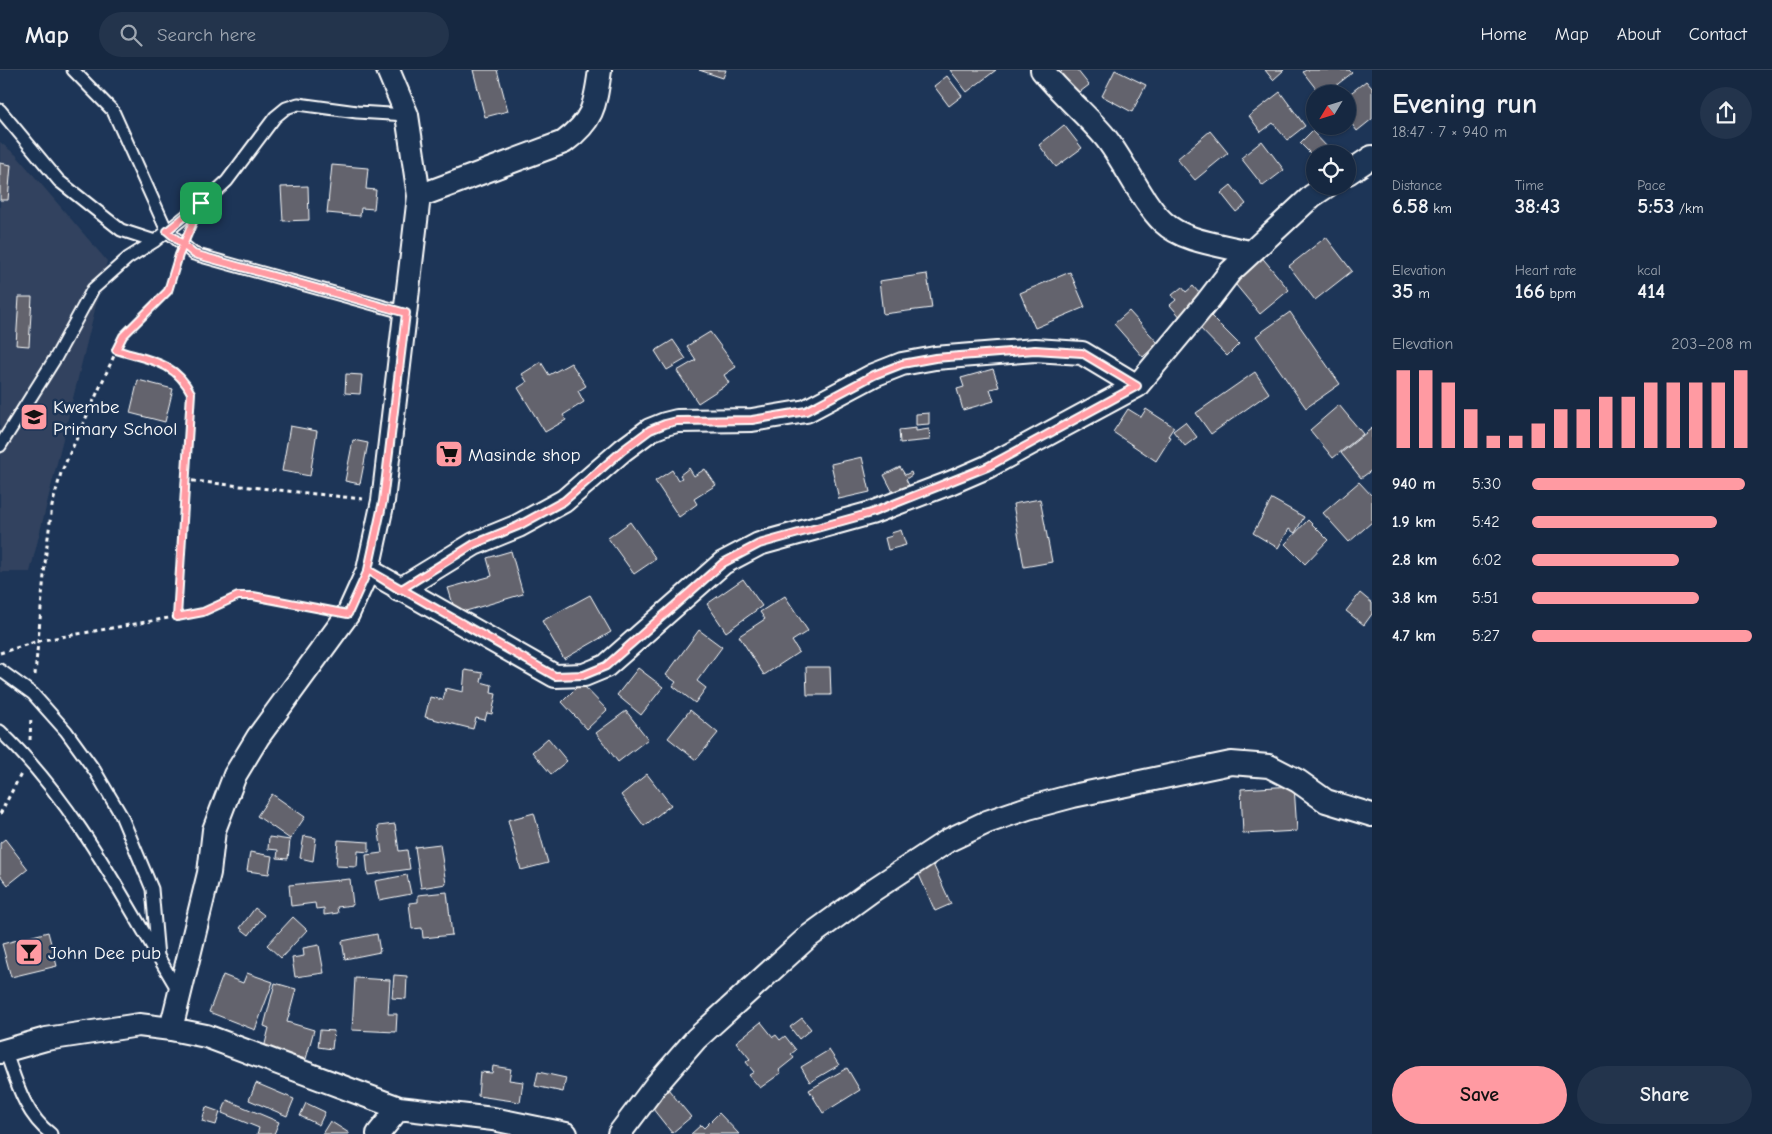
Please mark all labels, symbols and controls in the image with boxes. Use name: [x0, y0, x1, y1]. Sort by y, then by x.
search box: [99, 12, 449, 57]
text: Map: [25, 21, 69, 49]
icon: search: [117, 21, 145, 49]
text: Search here: [157, 24, 256, 46]
text: Home: [1480, 24, 1527, 45]
text: Map: [1555, 24, 1589, 45]
text: About: [1617, 24, 1661, 45]
text: Contact: [1689, 24, 1747, 45]
north arrow: [1306, 85, 1356, 135]
map controls: [1306, 85, 1356, 195]
button: share: [1700, 87, 1752, 139]
text: Evening run: [1392, 88, 1537, 120]
text: 18:47 · 7 × 940 m: [1392, 123, 1507, 141]
button: locate: [1306, 145, 1356, 195]
text: Distance: [1392, 177, 1442, 194]
text: Time: [1515, 177, 1544, 194]
text: Pace: [1637, 177, 1666, 194]
pin: [180, 182, 222, 224]
icon: arrive: [187, 189, 215, 217]
text: 6.58: [1392, 194, 1429, 218]
text: 38:43: [1515, 194, 1560, 218]
text: 5:53: [1637, 194, 1674, 218]
text: km: [1429, 200, 1452, 217]
text: /km: [1674, 200, 1703, 217]
text: Elevation: [1392, 262, 1446, 279]
text: Heart rate: [1515, 262, 1576, 279]
text: kcal: [1637, 262, 1661, 279]
text: 35: [1392, 279, 1414, 303]
text: 166: [1515, 279, 1545, 303]
text: 414: [1637, 279, 1665, 303]
text: m: [1414, 285, 1430, 302]
text: bpm: [1545, 285, 1576, 302]
text: Elevation: [1392, 335, 1453, 353]
text: 203–208 m: [1671, 335, 1752, 353]
place label: Kwembe Primary School: [53, 396, 178, 440]
school or university icon: Kwembe Primary School: [19, 402, 49, 432]
supermarket icon: Masinde shop: [434, 439, 464, 469]
place label: Masinde shop: [468, 444, 581, 466]
text: 940 m: [1392, 475, 1435, 493]
text: 5:30: [1472, 475, 1501, 493]
text: 1.9 km: [1392, 513, 1436, 531]
text: 5:42: [1472, 513, 1500, 531]
text: 2.8 km: [1392, 551, 1437, 569]
text: 6:02: [1472, 551, 1502, 569]
text: 3.8 km: [1392, 589, 1437, 607]
text: 5:51: [1472, 589, 1499, 607]
text: 4.7 km: [1392, 627, 1436, 645]
text: 5:27: [1472, 627, 1499, 645]
bar icon: John Dee pub: [14, 937, 44, 967]
place label: John Dee pub: [48, 942, 161, 964]
button: Save: [1392, 1066, 1567, 1124]
button: Share: [1577, 1066, 1752, 1124]

